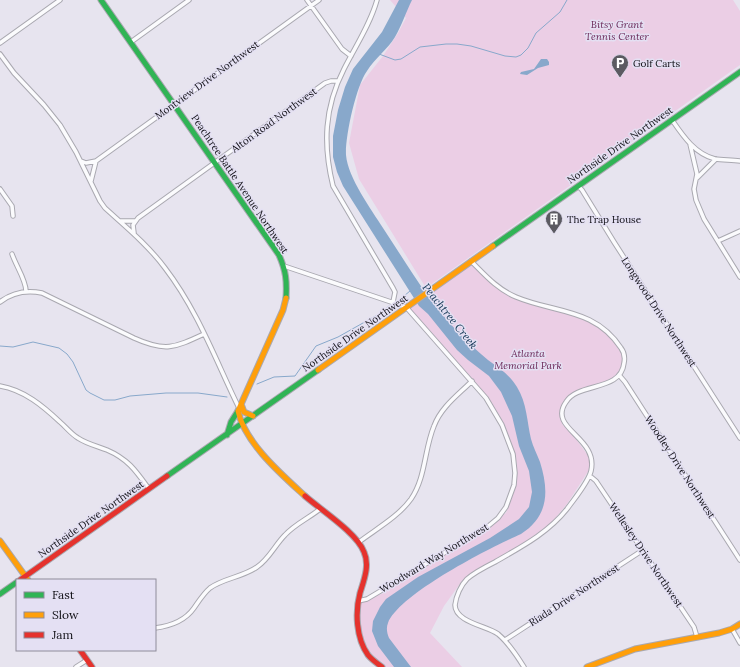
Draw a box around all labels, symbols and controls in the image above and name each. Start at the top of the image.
park label: Bitsy Grant Tennis Center [585,18,649,43]
street label: Montview Drive Northwest [152,38,262,122]
parking icon: Golf Carts [610,53,630,78]
place label: Golf Carts [633,57,681,70]
street label: Alton Road Northwest [228,85,319,156]
street label: Northside Drive Northwest [565,103,675,187]
street label: Peachtree Battle Avenue Northwest [188,112,292,256]
building icon: The Trap House [544,209,564,234]
place label: The Trap House [567,213,642,226]
street label: Longwood Drive Northwest [619,255,700,370]
water label: Peachtree Creek [419,280,481,352]
street label: Northside Drive Northwest [300,291,410,375]
park label: Atlanta Memorial Park [494,347,562,372]
street label: Woodley Drive Northwest [642,413,718,521]
street label: Northside Drive Northwest [36,477,146,561]
street label: Wellesley Drive Northwest [606,500,686,610]
street label: Woodward Way Northwest [377,520,491,596]
street label: Riada Drive Northwest [526,561,622,629]
legend [16,579,156,651]
text: Fast [52,587,75,602]
text: Slow [52,607,79,622]
text: Jam [51,627,73,642]

